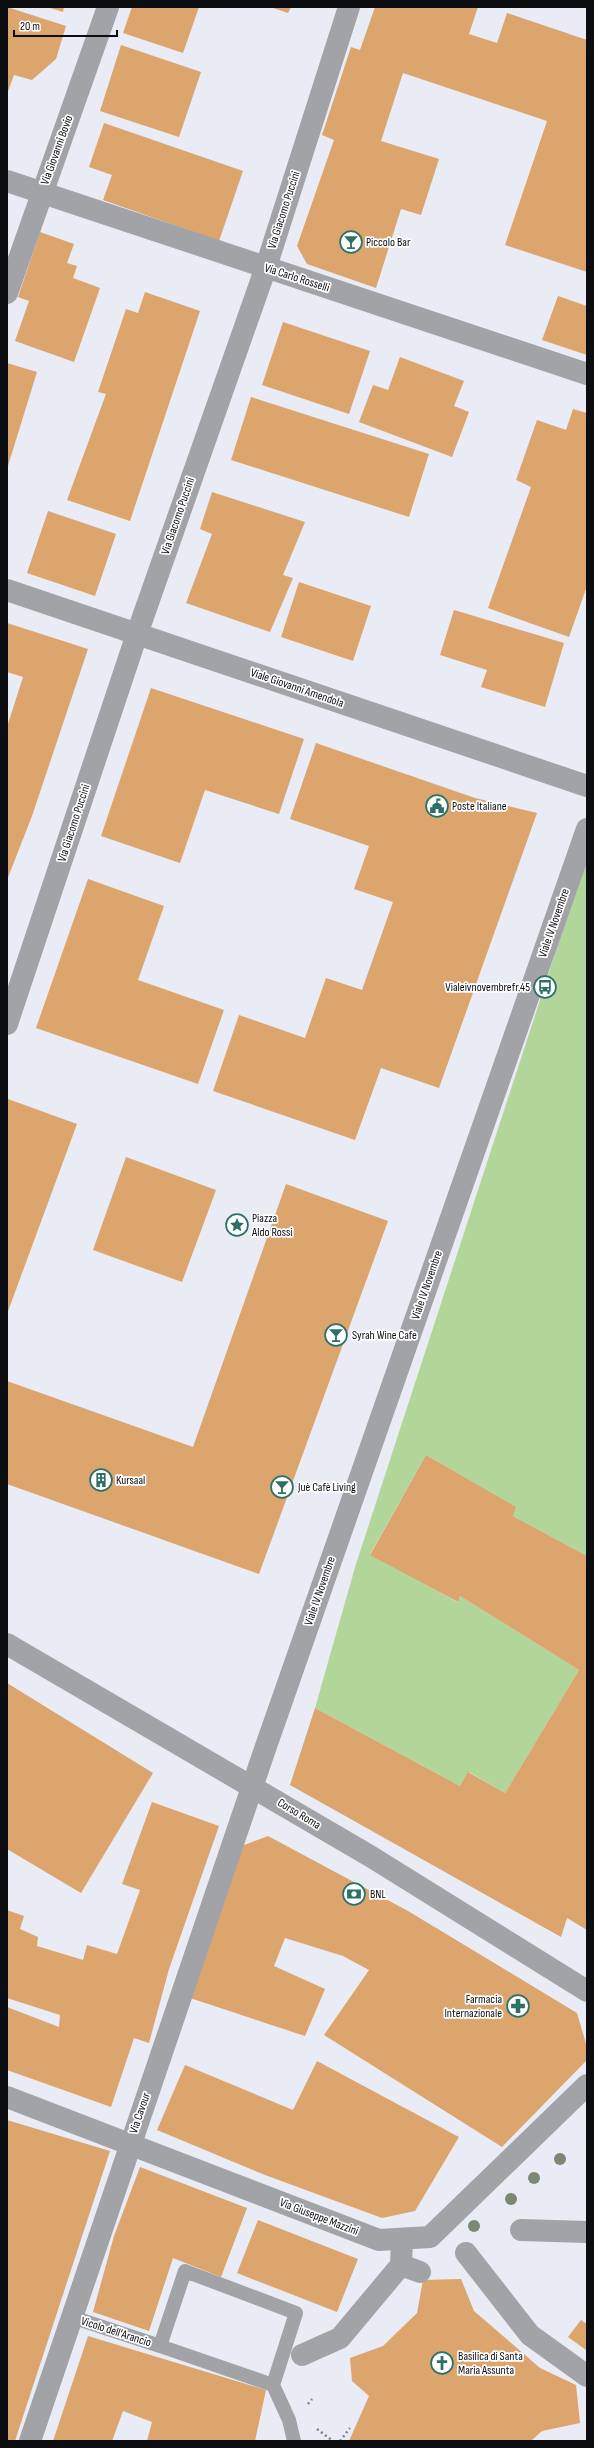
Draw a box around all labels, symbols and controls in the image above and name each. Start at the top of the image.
scale bar [14,12,117,38]
text: 20 m [20,19,40,34]
street label: Via Giovanni Bovio [37,113,77,187]
street label: Via Giacomo Puccini [264,169,304,251]
bar icon: Piccolo Bar [338,229,364,255]
place label: Piccolo Bar [366,235,411,250]
street label: Via Carlo Rosselli [263,260,331,296]
street label: Via Giacomo Puccini [158,475,198,557]
street label: Viale Giovanni Amendola [248,665,346,711]
street label: Via Giacomo Puccini [54,782,94,864]
public building icon: Poste Italiane [424,793,450,819]
place label: Poste Italiane [452,799,507,814]
street label: Viale IV Novembre [535,886,573,960]
bus stop icon: Vialeivnovembrefr.45 [532,974,558,1000]
place label: Vialeivnovembrefr.45 [445,980,530,995]
place label: Piazza Aldo Rossi [251,1211,293,1240]
place icon: Piazza Aldo Rossi [224,1212,250,1238]
street label: Viale IV Novembre [408,1248,446,1322]
bar icon: Syrah Wine Cafe [323,1322,349,1348]
place label: Syrah Wine Cafe [352,1328,417,1343]
building icon: Kursaal [88,1467,114,1493]
place label: Kursaal [116,1473,145,1488]
bar icon: Juè Cafè Living [269,1474,295,1500]
place label: Juè Cafè Living [297,1480,356,1495]
street label: Viale IV Novembre [301,1554,339,1628]
street label: Corso Roma [275,1795,324,1833]
bank icon: BNL [341,1881,367,1907]
place label: BNL [370,1887,386,1902]
place label: Farmacia Internazionale [444,1992,502,2021]
pharmacy icon: Farmacia Internazionale [505,1993,531,2019]
street label: Via Cavour [126,2090,154,2135]
street label: Via Giuseppe Mazzini [277,2195,361,2239]
street label: Vicolo dell'Arancio [79,2314,153,2350]
place label: Basilica di Santa Maria Assunta [458,2349,523,2378]
church icon: Basilica di Santa Maria Assunta [429,2350,455,2376]

